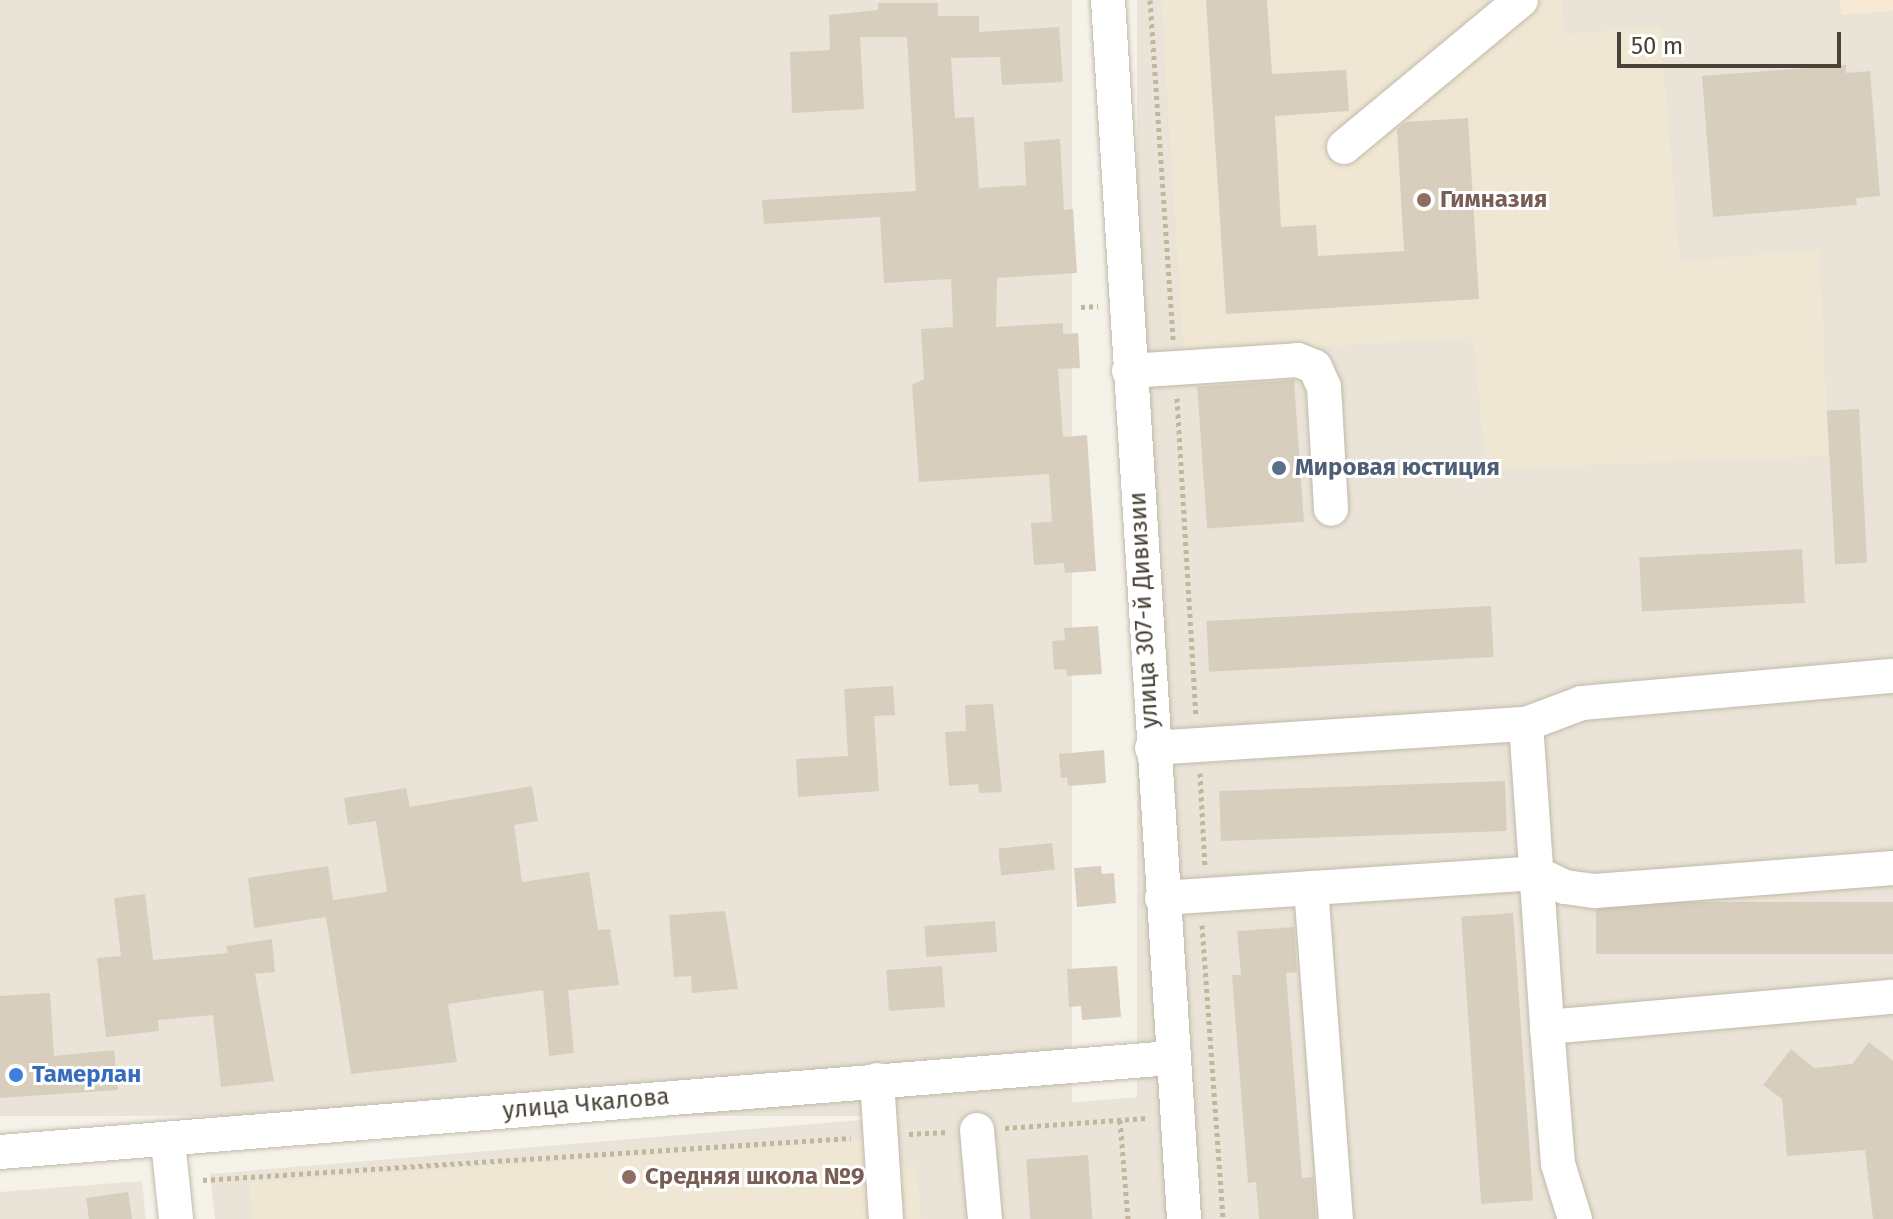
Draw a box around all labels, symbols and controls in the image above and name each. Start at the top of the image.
scale bar [1621,16,1845,66]
text: 50 m [1631,32,1683,60]
place label: Гимназия [1440,186,1547,214]
marker: Гимназия [1415,191,1433,209]
place label: Мировая юстиция [1295,454,1500,482]
marker: Мировая юстиция [1270,459,1288,477]
street label: улица 307-й Дивизии [1123,491,1165,729]
place label: Тамерлан [32,1061,141,1089]
marker: Тамерлан [7,1066,25,1084]
street label: улица Чкалова [501,1082,671,1126]
place label: Средняя школа №9 [645,1163,864,1191]
marker: Средняя школа №9 [620,1168,638,1186]

